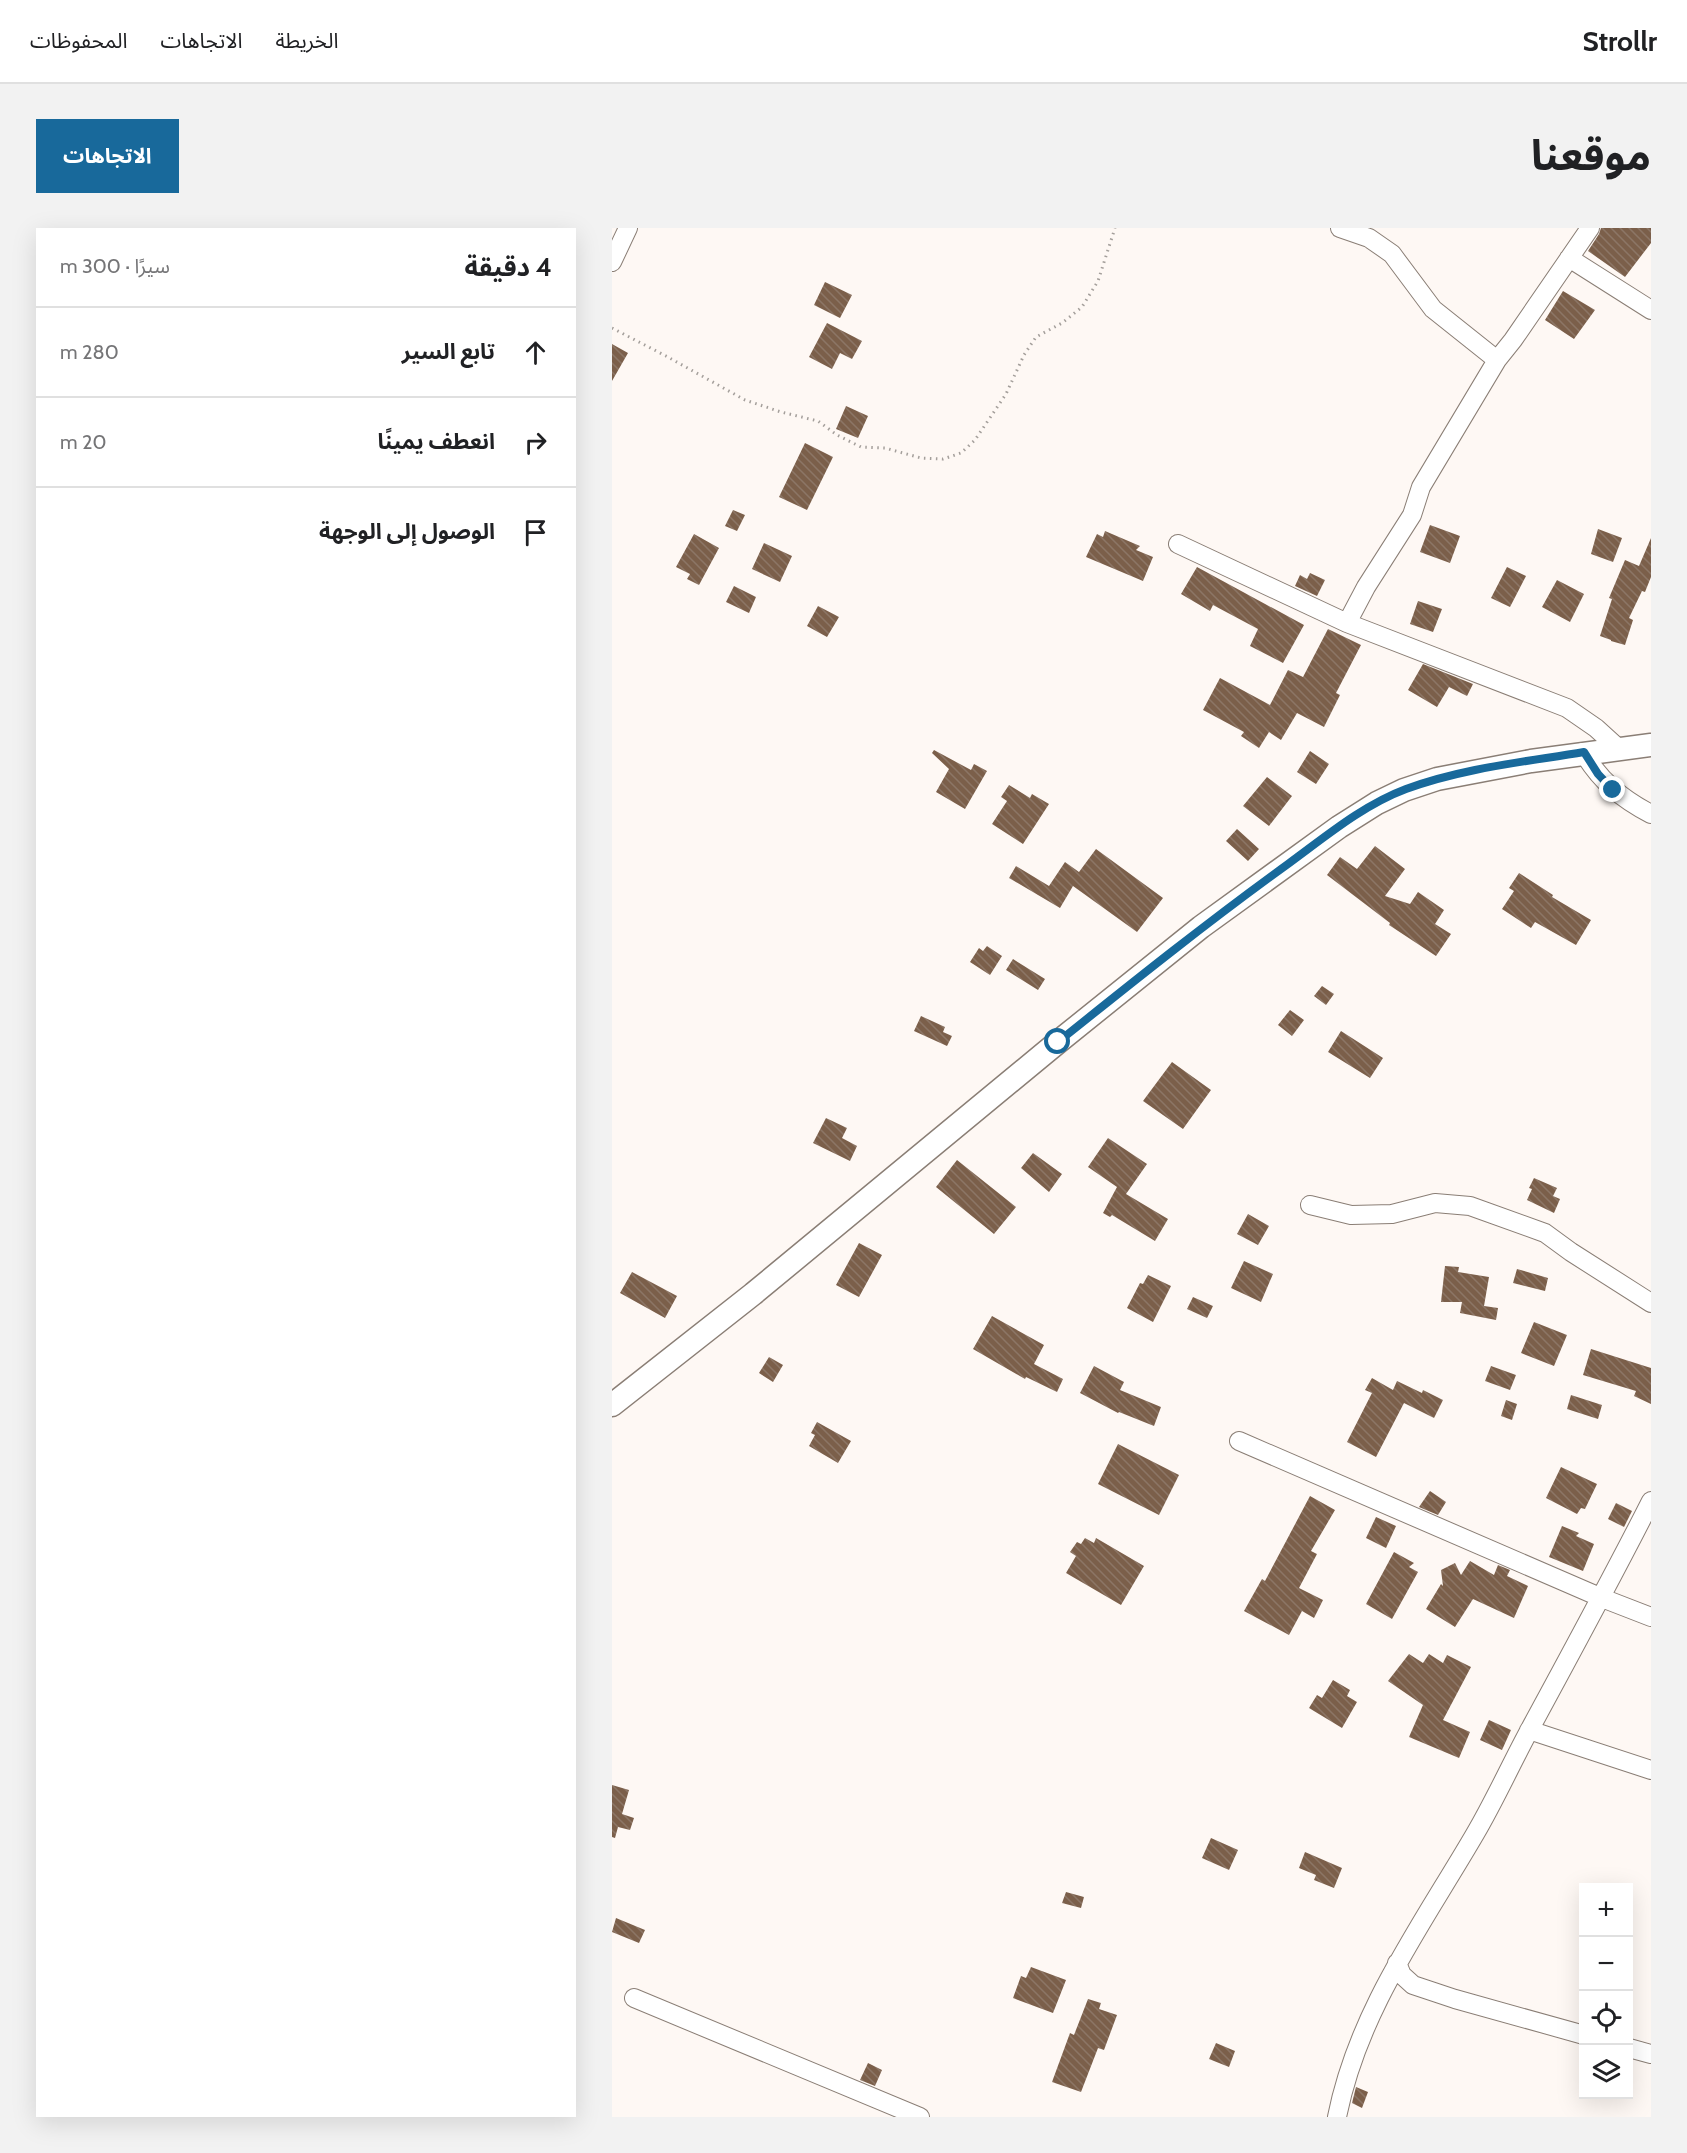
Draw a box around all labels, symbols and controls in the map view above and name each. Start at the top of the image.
text: Strollr [1583,24,1657,58]
text: المحفوظات [30,28,127,53]
text: الاتجاهات [160,28,242,53]
text: الخريطة [275,28,338,53]
button: الاتجاهات [36,119,179,193]
text: موقعنا [1531,129,1651,181]
text: 4 دقيقة [465,251,552,283]
text: سيرًا · 300 m [60,254,170,278]
icon: ahead [519,336,552,369]
text: تابع السير [402,338,495,365]
text: 280 m [60,340,119,364]
icon: right [519,426,552,459]
text: انعطف يمينًا [378,428,495,455]
text: 20 m [60,430,107,454]
icon: arrive [519,516,552,549]
text: الوصول إلى الوجهة [319,518,495,545]
route end [1599,776,1625,802]
route start [1044,1028,1070,1054]
map controls [1579,1883,1633,2099]
button: + [1579,1883,1633,1937]
button: − [1579,1937,1633,1991]
button: locate [1579,1991,1633,2045]
button: layers [1579,2045,1633,2099]

